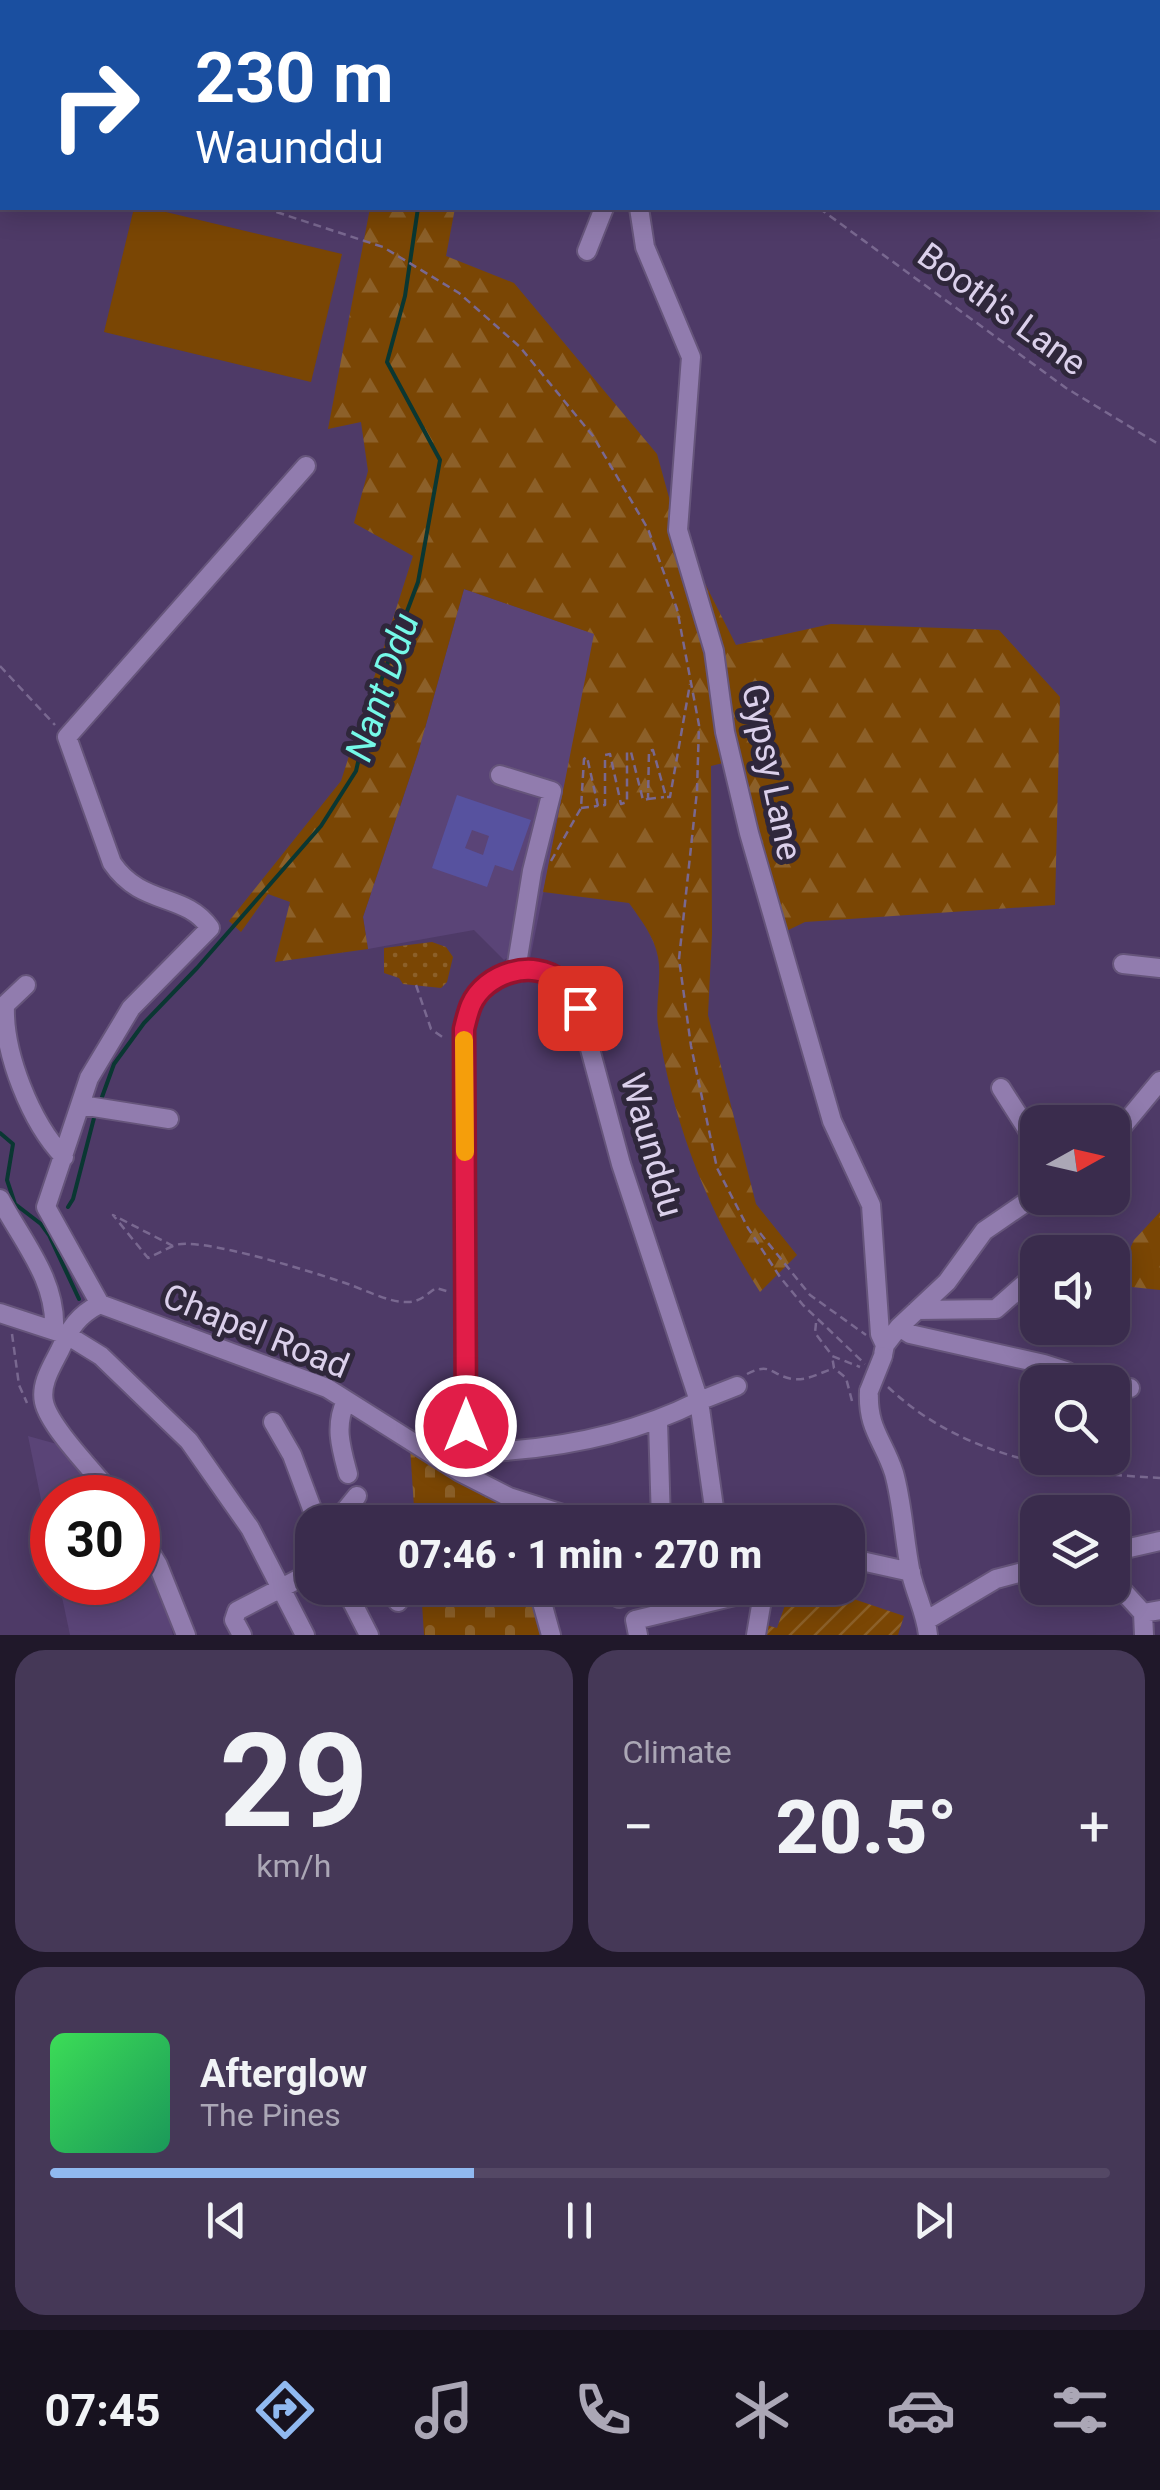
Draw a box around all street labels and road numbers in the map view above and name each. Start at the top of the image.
street label: Booth's Lane [910,235,1094,384]
street label: Gypsy Lane [733,680,810,864]
street label: Waunddu [612,1069,691,1221]
street label: Chapel Road [157,1276,355,1387]

